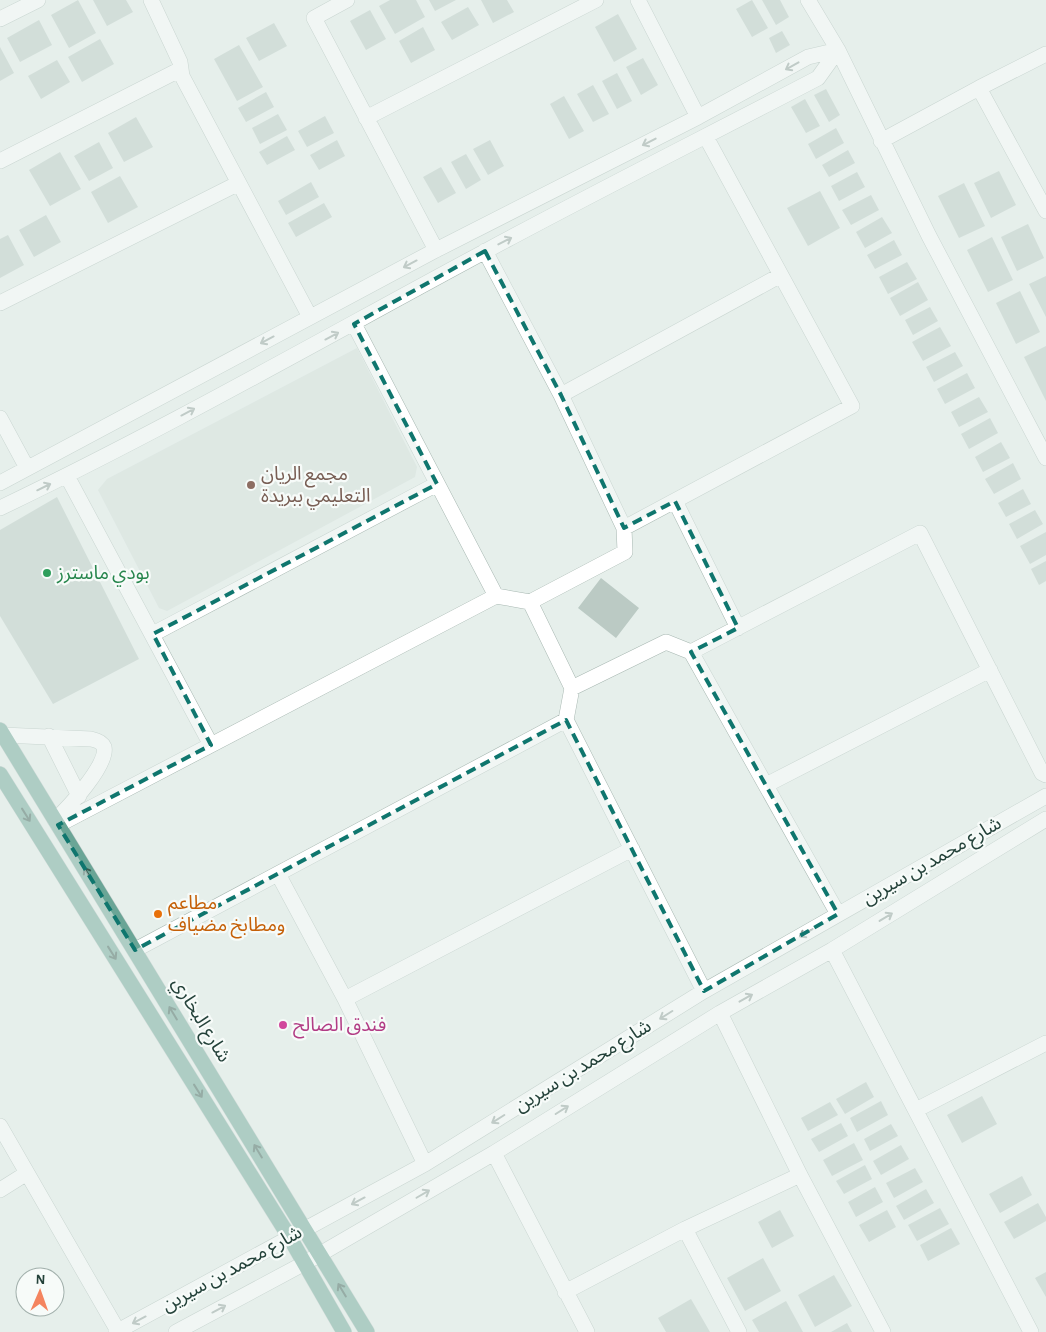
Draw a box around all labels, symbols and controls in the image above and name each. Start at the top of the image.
one-way arrow [785,62,800,71]
one-way arrow [641,137,656,147]
one-way arrow [497,236,512,245]
one-way arrow [403,259,418,269]
one-way arrow [324,331,339,341]
one-way arrow [259,335,274,345]
one-way arrow [180,407,195,416]
place label: مجمع الريان التعليمي ببريدة [261,465,370,510]
marker: مجمع الريان التعليمي ببريدة [245,479,257,491]
one-way arrow [36,482,51,491]
place label: بودي ماسترز [56,564,150,587]
marker: بودي ماسترز [41,567,53,579]
one-way arrow [21,808,31,822]
street label: شارع محمد بن سيرين [859,814,1006,911]
one-way arrow [83,867,93,881]
place label: مطاعم ومطابخ مضياف [168,894,285,939]
marker: مطاعم ومطابخ مضياف [152,908,164,920]
one-way arrow [879,911,893,921]
one-way arrow [800,928,814,938]
one-way arrow [107,946,117,960]
street label: شارع البخاري [165,974,234,1068]
one-way arrow [738,993,753,1003]
one-way arrow [168,1006,178,1020]
one-way arrow [659,1010,673,1020]
place label: فندق الصالح [293,1016,386,1039]
street label: شارع محمد بن سيرين [511,1016,656,1118]
marker: فندق الصالح [277,1019,289,1031]
one-way arrow [193,1084,203,1098]
one-way arrow [555,1105,569,1115]
one-way arrow [492,1114,506,1124]
one-way arrow [252,1145,262,1159]
one-way arrow [415,1188,429,1198]
one-way arrow [351,1197,366,1206]
street label: شارع محمد بن سيرين [159,1223,307,1318]
north arrow [15,1267,65,1317]
text: N [35,1273,46,1287]
one-way arrow [337,1284,347,1298]
one-way arrow [211,1304,226,1313]
one-way arrow [132,1316,147,1325]

